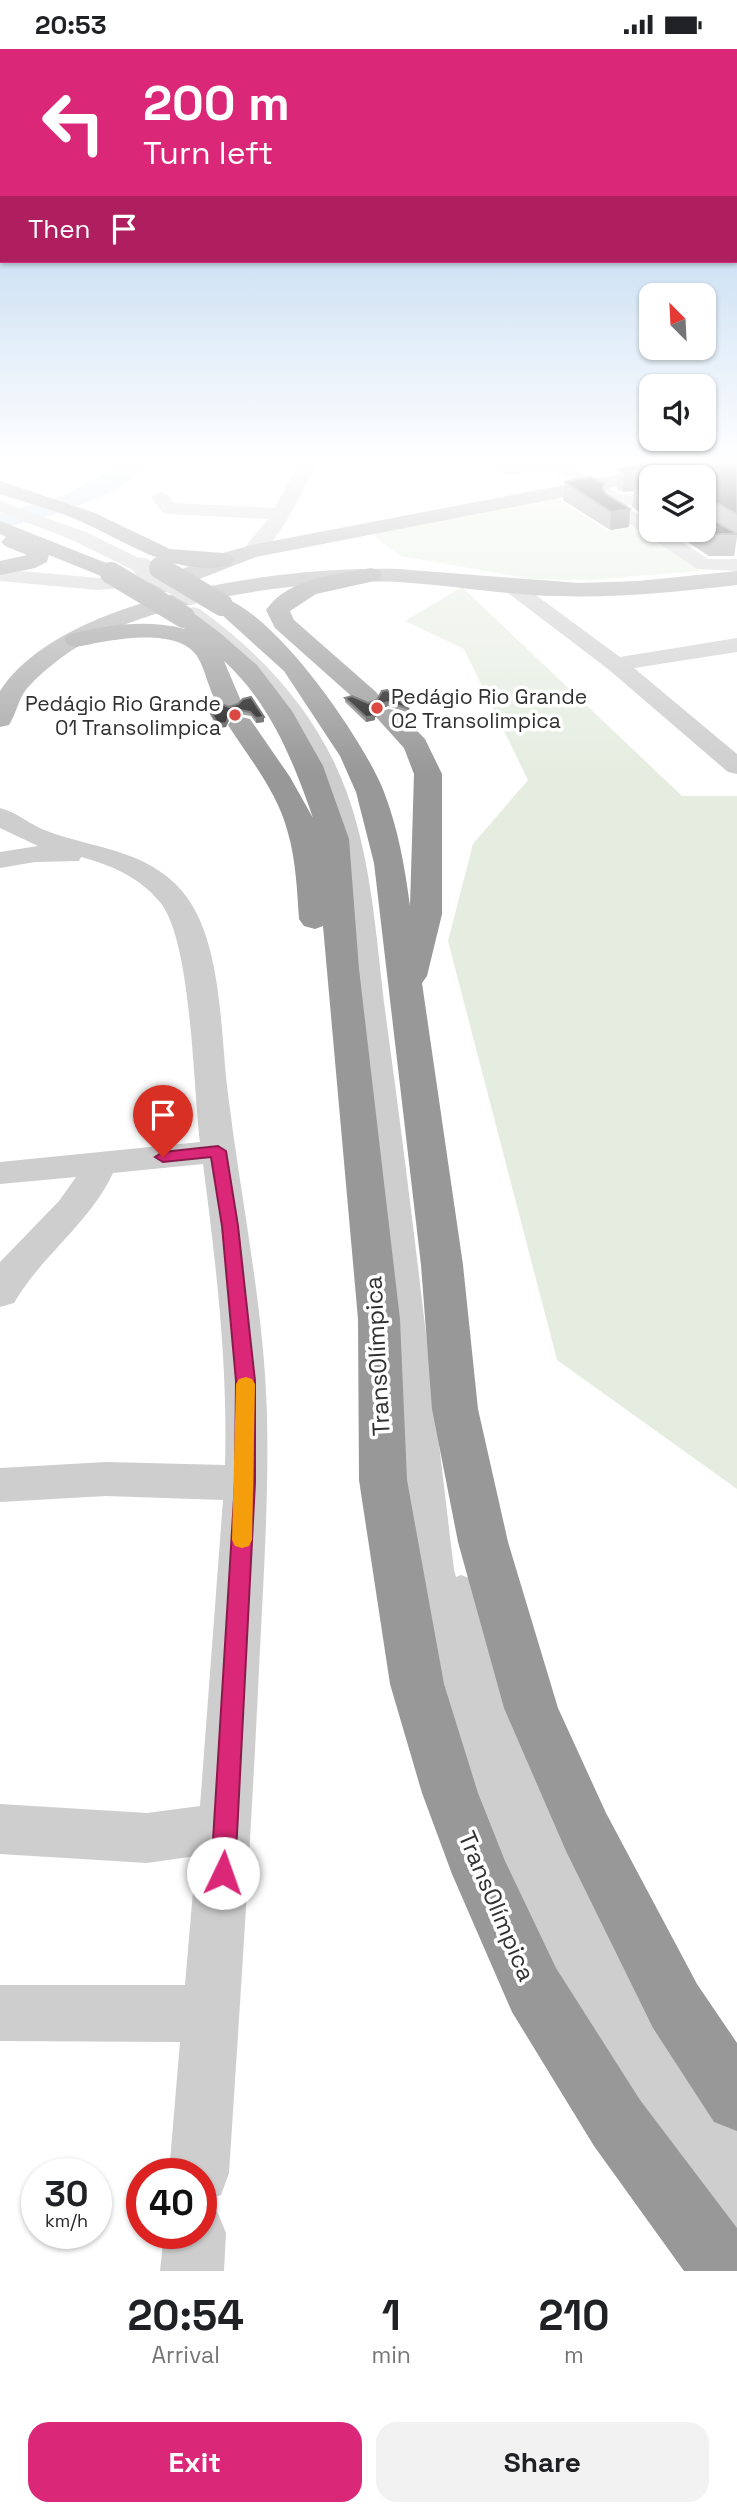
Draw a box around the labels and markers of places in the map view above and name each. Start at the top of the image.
place label: Pedágio Rio Grande 02 Transolimpica [391,683,587,734]
place label: Pedágio Rio Grande 01 Transolimpica [25,690,221,741]
marker: Pedágio Rio Grande 02 Transolimpica [369,700,385,716]
marker: Pedágio Rio Grande 01 Transolimpica [227,707,243,723]
pin [133,1085,193,1157]

